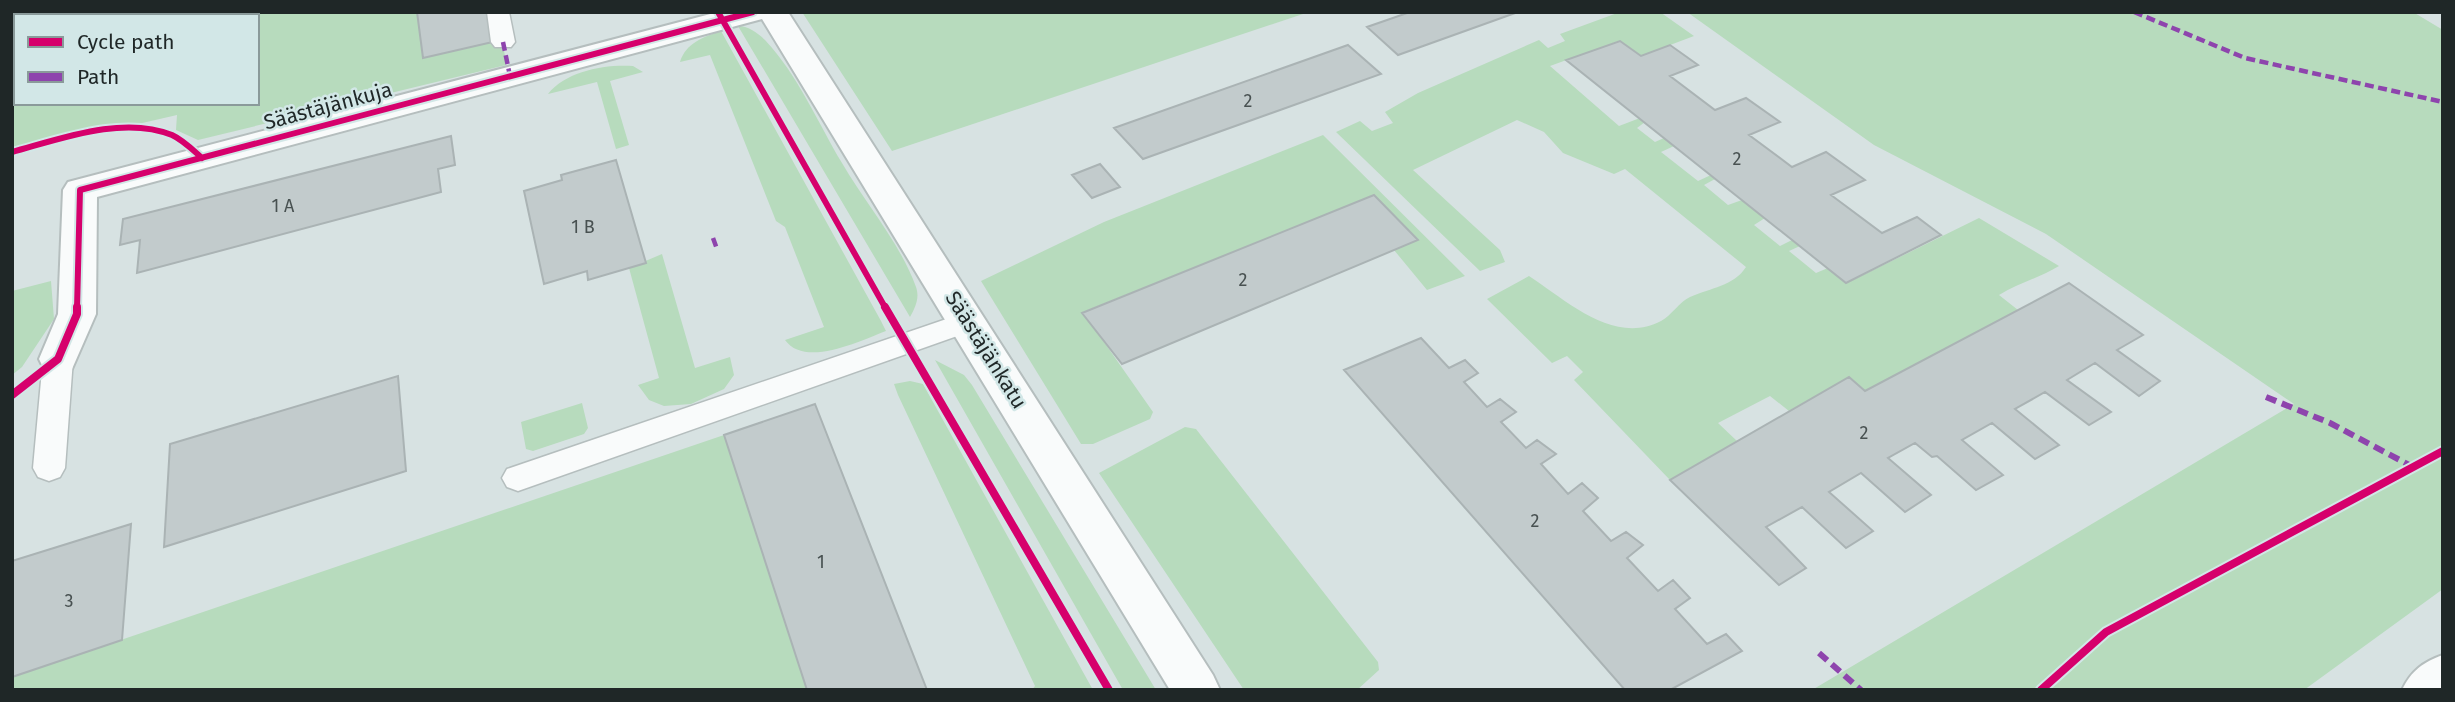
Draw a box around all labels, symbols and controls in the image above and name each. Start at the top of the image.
legend [14,14,259,105]
text: Cycle path [77,29,175,55]
text: Path [77,64,119,90]
street label: Säästäjänkuja [261,76,395,136]
house number: 2 [1244,90,1253,112]
house number: 2 [1733,148,1742,170]
house number: 1 A [272,195,295,217]
house number: 1 B [571,216,595,238]
house number: 2 [1239,269,1248,291]
street label: Säästäjänkatu [940,286,1032,414]
house number: 2 [1860,422,1869,444]
house number: 2 [1531,510,1540,532]
house number: 1 [817,551,825,573]
house number: 3 [65,590,73,612]

